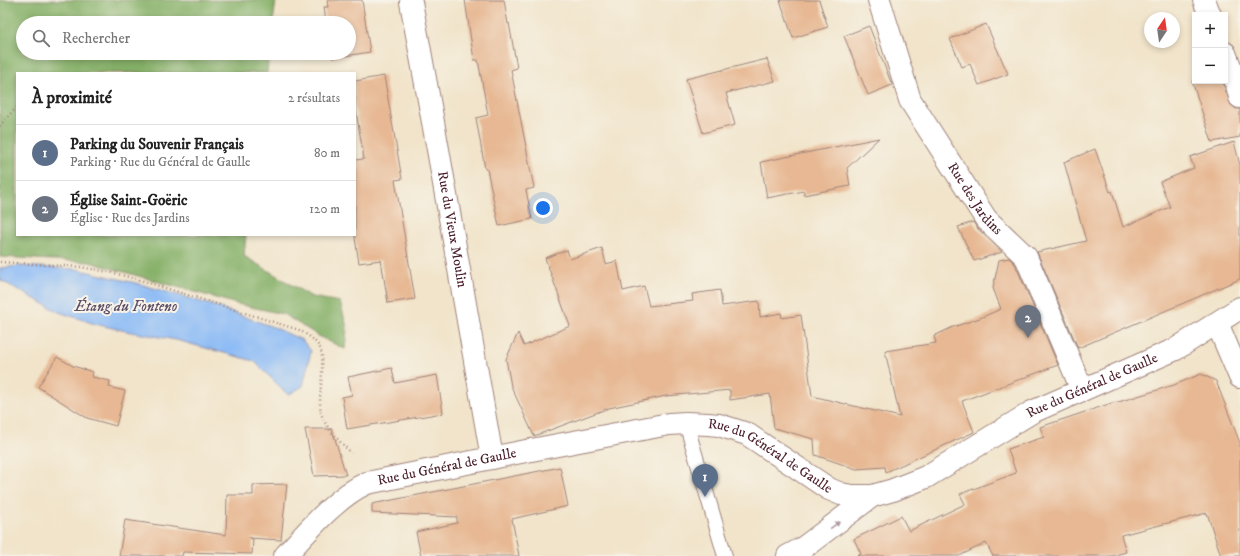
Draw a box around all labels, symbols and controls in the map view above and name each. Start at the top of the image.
north arrow [1144,12,1180,48]
map controls [1192,12,1228,84]
button: + [1192,12,1228,48]
search box [16,16,356,60]
icon: search [30,27,52,49]
text: Rechercher [62,29,130,48]
button: − [1192,48,1228,84]
text: À proximité [32,87,112,109]
text: 2 résultats [288,90,340,106]
text: Parking du Souvenir Français [70,135,244,154]
text: 1 [43,145,47,161]
text: 80 m [314,145,340,161]
text: Parking · Rue du Général de Gaulle [70,154,250,170]
street label: Rue des Jardins [943,159,1006,239]
street label: Rue du Vieux Moulin [433,170,471,290]
text: Église Saint-Goëric [70,191,187,210]
your location [533,198,553,218]
text: 2 [42,201,48,217]
text: 120 m [309,201,340,217]
text: Église · Rue des Jardins [70,210,190,226]
water label: Étang du Fonteno [74,297,178,316]
pin: 2 [1015,305,1041,338]
street label: Rue du Général de Gaulle [1023,349,1161,422]
street label: Rue du Général de Gaulle [707,415,836,498]
street label: Rue du Général de Gaulle [376,444,518,490]
pin: 1 [692,464,718,497]
one-way arrow [829,521,840,529]

